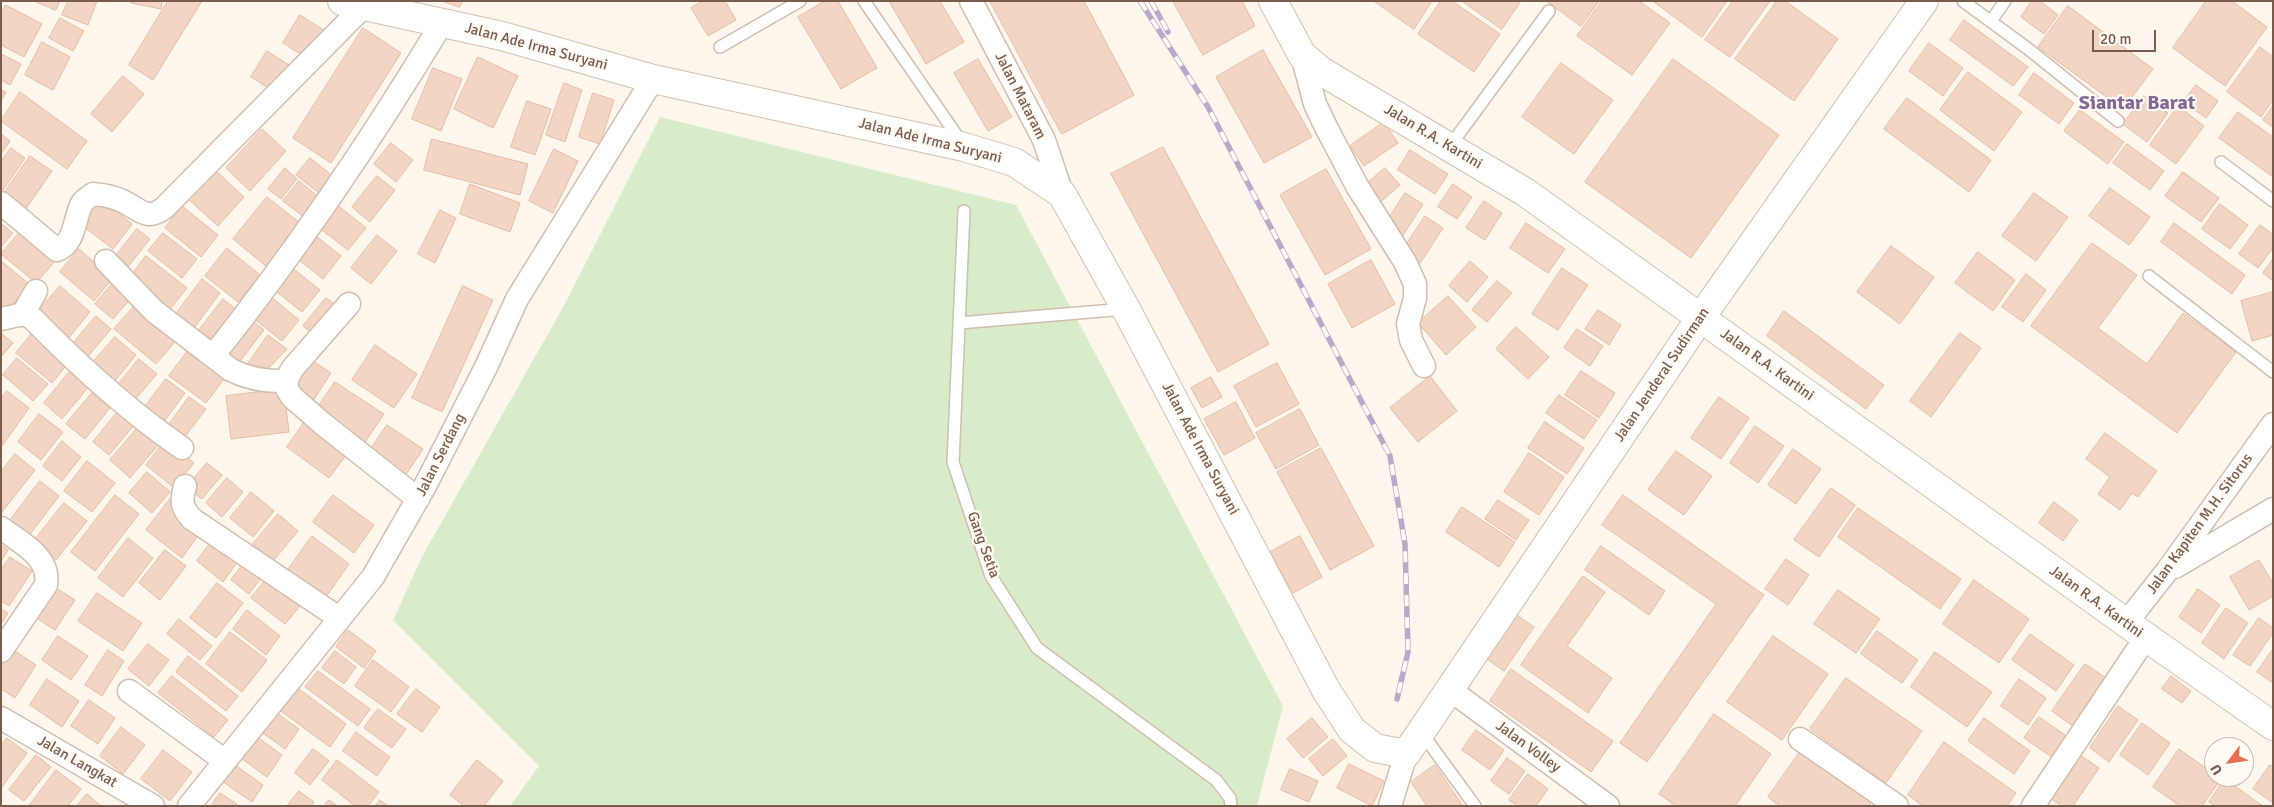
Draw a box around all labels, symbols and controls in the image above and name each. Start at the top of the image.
street label: Jalan Ade Irma Suryani [463,19,609,75]
scale bar [2094,20,2158,52]
text: 20 m [2100,30,2131,48]
street label: Jalan Mataram [990,50,1050,142]
district label: Siantar Barat [2079,92,2195,116]
street label: Jalan R.A. Kartini [1381,101,1485,173]
street label: Jalan Ade Irma Suryani [856,114,1004,168]
street label: Jalan Jenderal Sudirman [1610,305,1714,445]
street label: Jalan R.A. Kartini [1717,325,1817,405]
street label: Jalan Ade Irma Suryani [1158,380,1242,518]
street label: Jalan Serdang [412,411,470,499]
street label: Jalan Kapiten M.H. Sitorus [2143,450,2257,598]
street label: Gang Setia [963,509,1003,581]
street label: Jalan R.A. Kartini [2046,562,2146,642]
street label: Jalan Volley [1492,717,1564,777]
street label: Jalan Langkat [34,732,120,792]
north arrow [2204,737,2254,787]
text: U [2207,761,2226,778]

